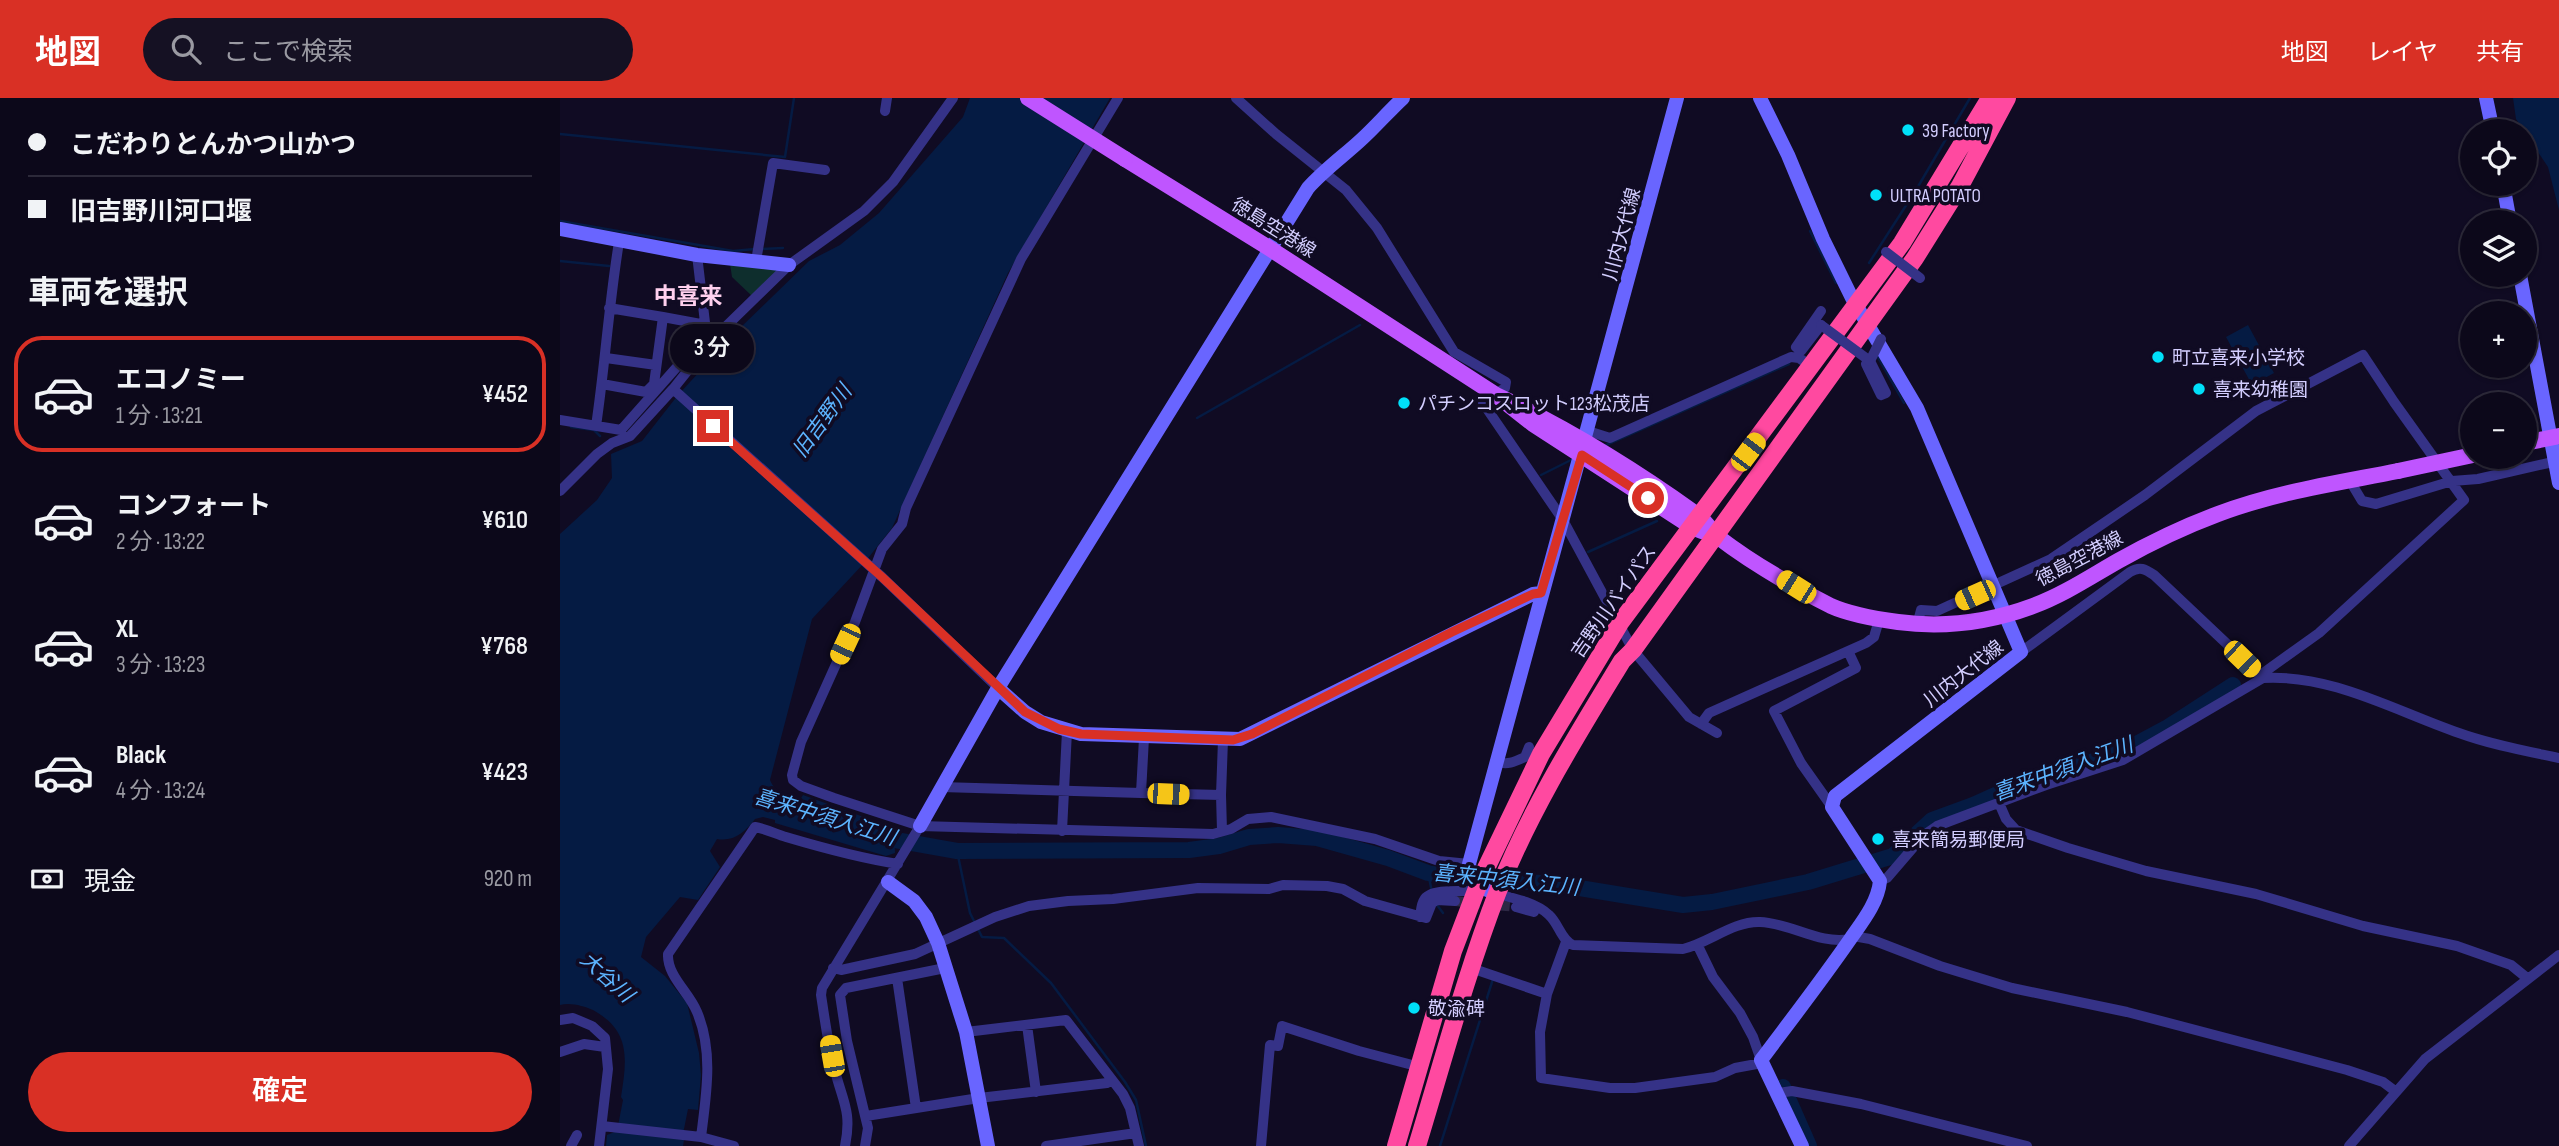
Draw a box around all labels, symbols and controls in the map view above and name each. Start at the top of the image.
search box [143,18,633,81]
icon: search [167,30,205,68]
text: 地図 [35,33,101,73]
text: ここで検索 [223,37,353,68]
text: 地図 [2281,38,2329,67]
text: レイヤ [2367,38,2438,67]
text: 共有 [2476,38,2524,67]
map controls [2460,119,2537,469]
button: locate [2460,119,2537,196]
place label: 39 Factory [1922,120,1990,143]
marker: 39 Factory [1900,122,1916,138]
text: こだわりとんかつ山かつ [70,130,356,161]
place label: ULTRA POTATO [1890,185,1981,208]
street label: 川内大代線 [1599,186,1646,283]
marker: ULTRA POTATO [1868,187,1884,203]
street label: 徳島空港線 [1227,193,1320,263]
text: 旧吉野川河口堰 [70,197,252,228]
button: layers [2460,210,2537,287]
text: 車両を選択 [28,274,188,313]
district label: 中喜来 [654,283,723,311]
button: + [2460,301,2537,378]
callout: 3 分 [671,324,755,374]
text: 3 分 [694,334,730,362]
place label: 町立喜来小学校 [2172,347,2305,370]
marker: 町立喜来小学校 [2150,349,2166,365]
icon: car [32,363,95,426]
text: エコノミー [116,365,246,396]
water label: 旧吉野川 [788,378,858,463]
text: ¥452 [481,379,528,410]
place label: 喜来幼稚園 [2213,379,2308,402]
marker: 喜来幼稚園 [2191,381,2207,397]
button: − [2460,392,2537,469]
place label: パチンコスロット123松茂店 [1418,393,1650,416]
marker: パチンコスロット123松茂店 [1396,395,1412,411]
text: 1 分 · 13:21 [116,402,202,430]
route end [697,410,729,442]
car [1727,429,1770,475]
route start [1632,482,1664,514]
icon: car [32,489,95,552]
text: コンフォート [116,491,271,522]
text: ¥610 [481,505,528,536]
street label: 徳島空港線 [2032,527,2127,592]
text: 2 分 · 13:22 [116,528,205,556]
street label: 吉野川バイパス [1567,541,1662,663]
car [1773,567,1820,607]
car [1952,577,1999,613]
text: XL [116,614,138,645]
icon: car [32,615,95,678]
car [827,621,864,667]
text: ¥768 [480,631,528,662]
street label: 川内大代線 [1919,636,2008,712]
car [2220,637,2265,681]
text: 3 分 · 13:23 [116,651,205,679]
water label: 喜来中須入江川 [1990,732,2138,806]
text: Black [116,740,166,771]
icon: car [32,741,95,804]
text: ¥423 [481,757,528,788]
text: 4 分 · 13:24 [116,777,205,805]
car [1147,783,1190,805]
water label: 喜来中須入江川 [751,784,901,852]
place label: 喜来簡易郵便局 [1892,829,2025,852]
marker: 喜来簡易郵便局 [1870,831,1886,847]
icon: cash [28,860,66,898]
water label: 喜来中須入江川 [1432,860,1582,901]
text: 920 m [484,865,532,893]
text: 現金 [84,867,136,898]
water label: 大谷川 [575,947,640,1009]
place label: 敬渝碑 [1428,998,1485,1021]
marker: 敬渝碑 [1406,1000,1422,1016]
car [819,1033,846,1079]
button: 確定 [28,1052,532,1132]

